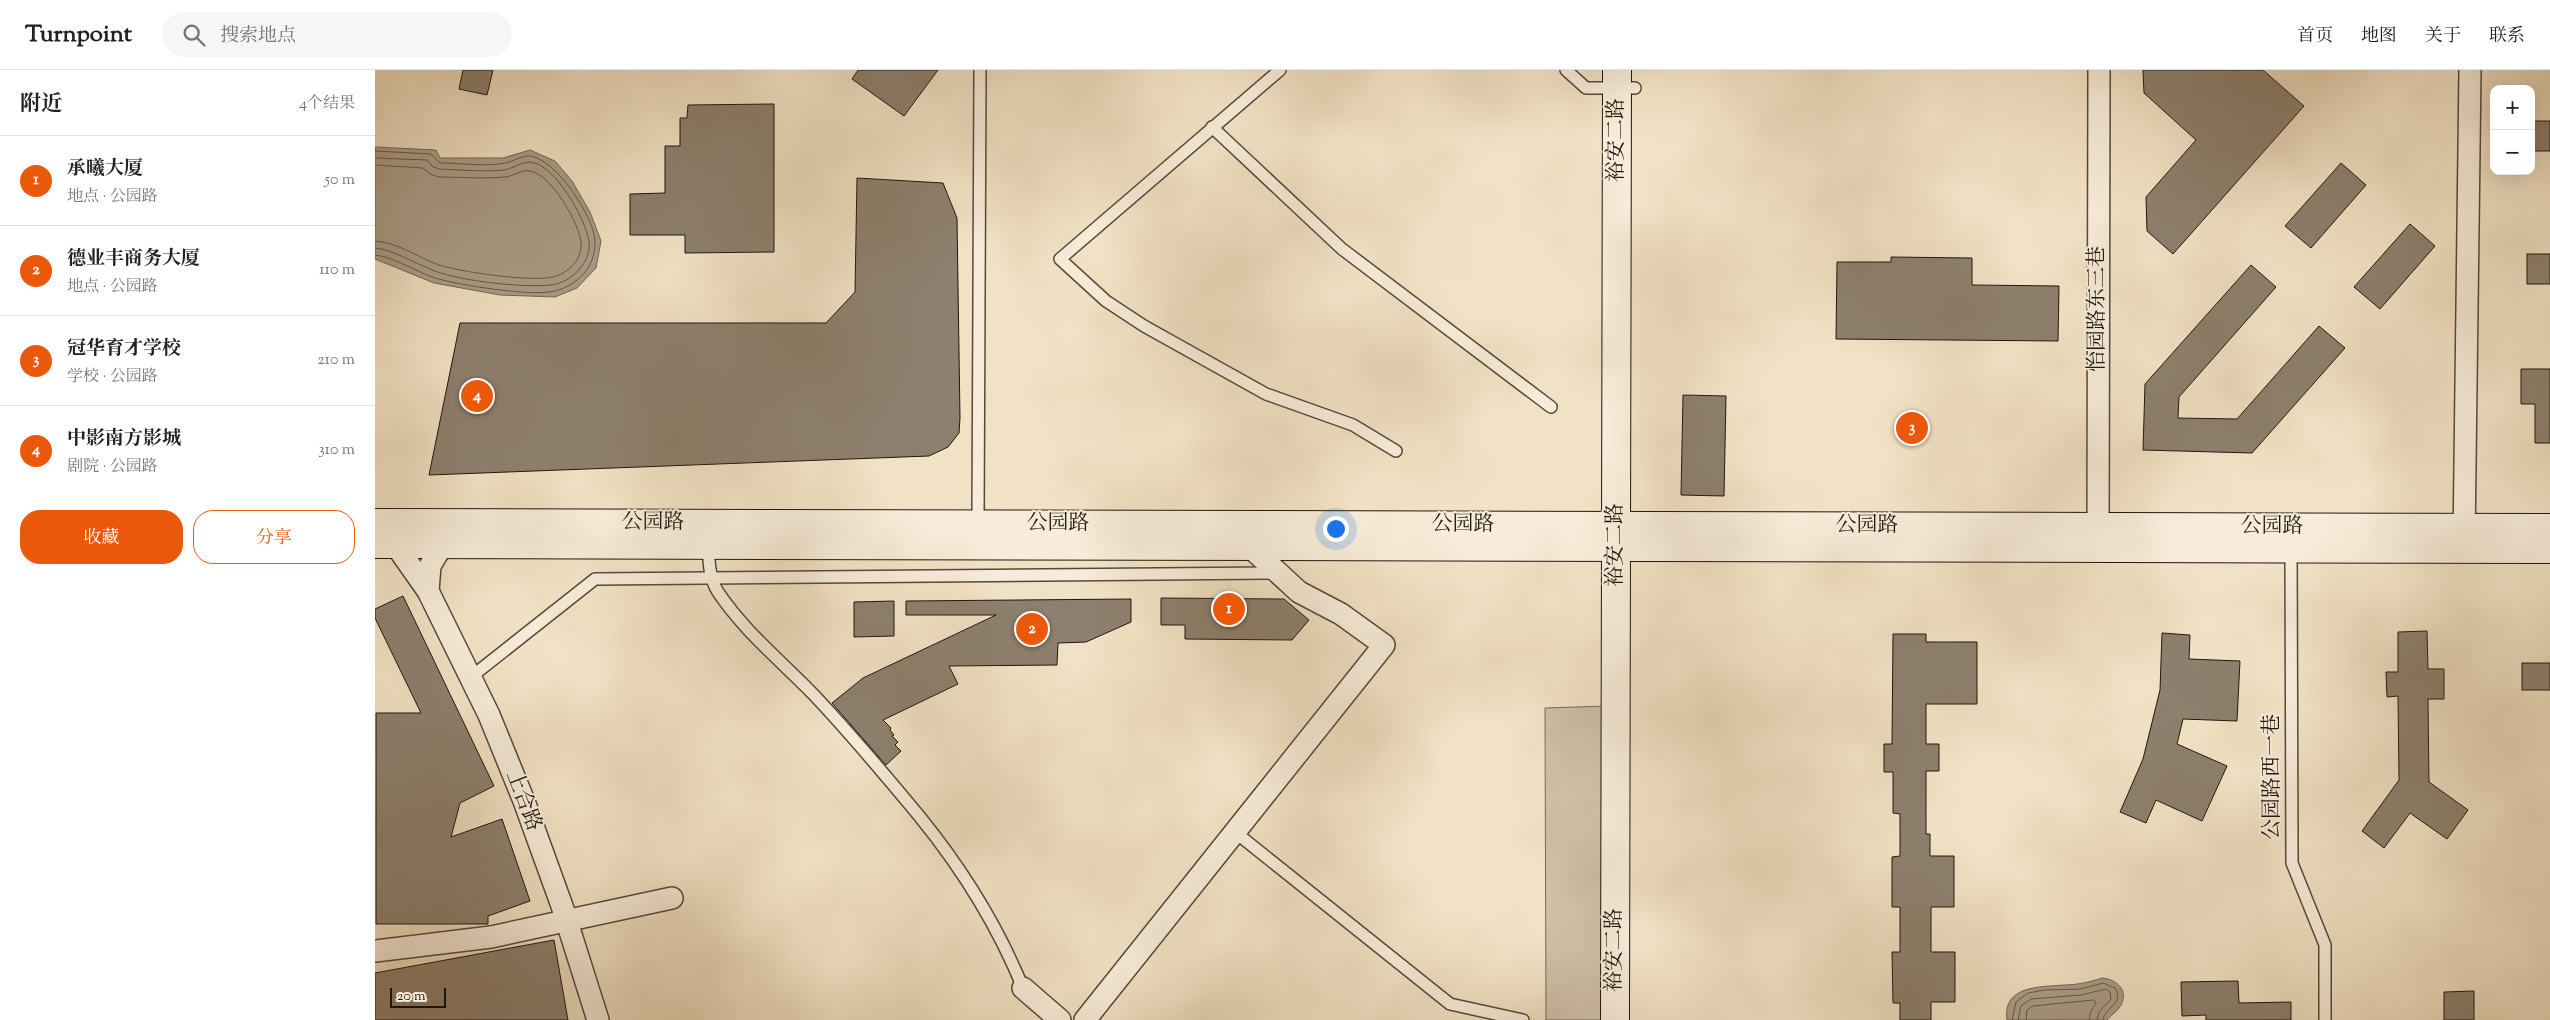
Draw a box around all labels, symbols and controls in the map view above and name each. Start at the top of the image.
search box [162,12,512,57]
text: Turnpoint [25,18,132,52]
icon: search [180,21,208,49]
text: 搜索地点 [220,23,296,50]
text: 首页 [2297,24,2333,50]
text: 地图 [2361,24,2397,50]
text: 关于 [2425,24,2461,50]
text: 联系 [2489,24,2525,50]
map controls [2490,85,2535,175]
button: + [2490,85,2535,130]
text: 附近 [20,90,62,120]
text: 4个结果 [299,93,355,116]
street label: 裕安二路 [1602,98,1632,182]
button: − [2490,130,2535,175]
text: 承曦大厦 [67,156,143,183]
text: 1 [33,169,39,192]
text: 50 m [324,169,355,192]
text: 地点 · 公园路 [67,186,158,209]
text: 德业丰商务大厦 [67,246,200,273]
street label: 怡园路东三巷 [2083,246,2113,372]
text: 2 [32,259,40,282]
text: 110 m [319,259,355,282]
text: 地点 · 公园路 [67,276,158,299]
text: 冠华育才学校 [67,336,181,363]
text: 3 [33,349,39,372]
text: 210 m [317,349,355,372]
text: 学校 · 公园路 [67,366,158,389]
pin: 4 [461,377,493,415]
pin: 3 [1896,409,1928,447]
text: 中影南方影城 [67,426,181,453]
text: 4 [32,439,40,462]
text: 310 m [318,439,355,462]
text: 剧院 · 公园路 [67,456,158,479]
street label: 裕安二路 [1601,503,1631,587]
street label: 公园路 [622,508,685,538]
street label: 公园路 [1027,509,1090,539]
button: 收藏 [20,510,183,564]
button: 分享 [193,510,355,564]
street label: 公园路 [1432,510,1495,540]
street label: 公园路 [1836,511,1899,541]
street label: 公园路 [2241,512,2304,542]
your location [1323,516,1349,542]
pin: 1 [1213,590,1245,628]
pin: 2 [1016,610,1048,648]
street label: 公园路西一巷 [2258,714,2288,840]
street label: 上合路 [498,766,548,836]
street label: 裕安二路 [1600,908,1630,992]
scale bar [390,985,446,1008]
text: 20 m [397,987,426,1007]

